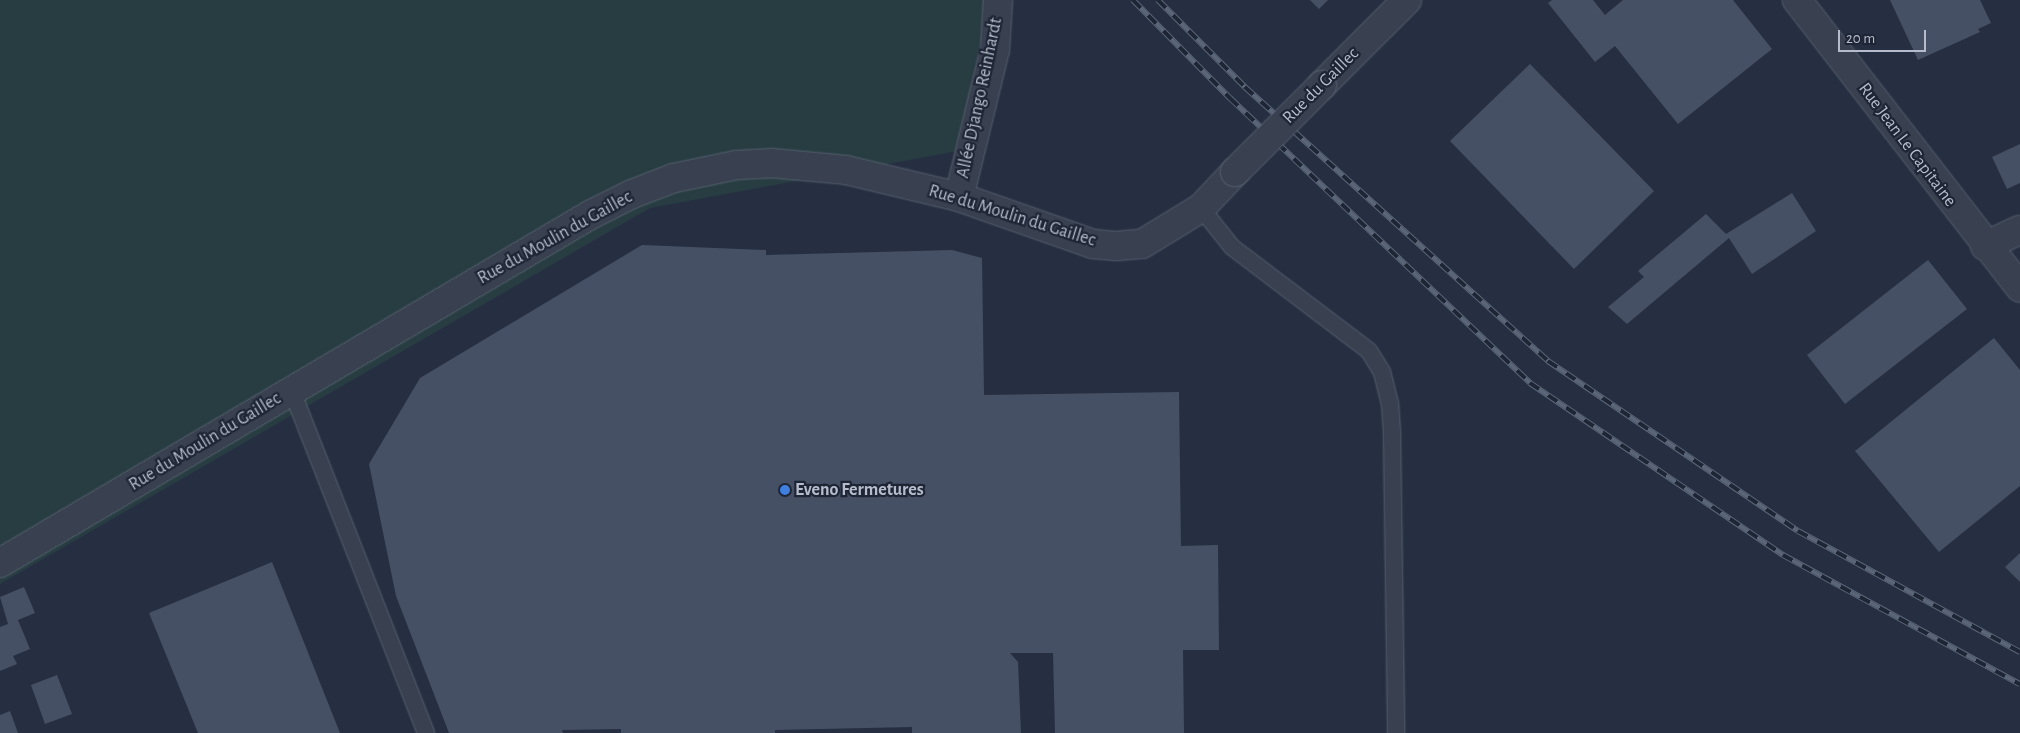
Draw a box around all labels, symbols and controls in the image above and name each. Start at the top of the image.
street label: Allée Django Reinhardt [952,16,1008,180]
scale bar [1840,20,1928,52]
text: 20 m [1846,31,1875,46]
street label: Rue du Gaillec [1278,43,1364,129]
street label: Rue Jean Le Capitaine [1853,79,1961,211]
street label: Rue du Moulin du Gaillec [926,180,1098,252]
street label: Rue du Moulin du Gaillec [474,187,636,289]
street label: Rue du Moulin du Gaillec [125,388,285,496]
place label: Eveno Fermetures [795,479,924,501]
marker: Eveno Fermetures [779,484,791,496]

